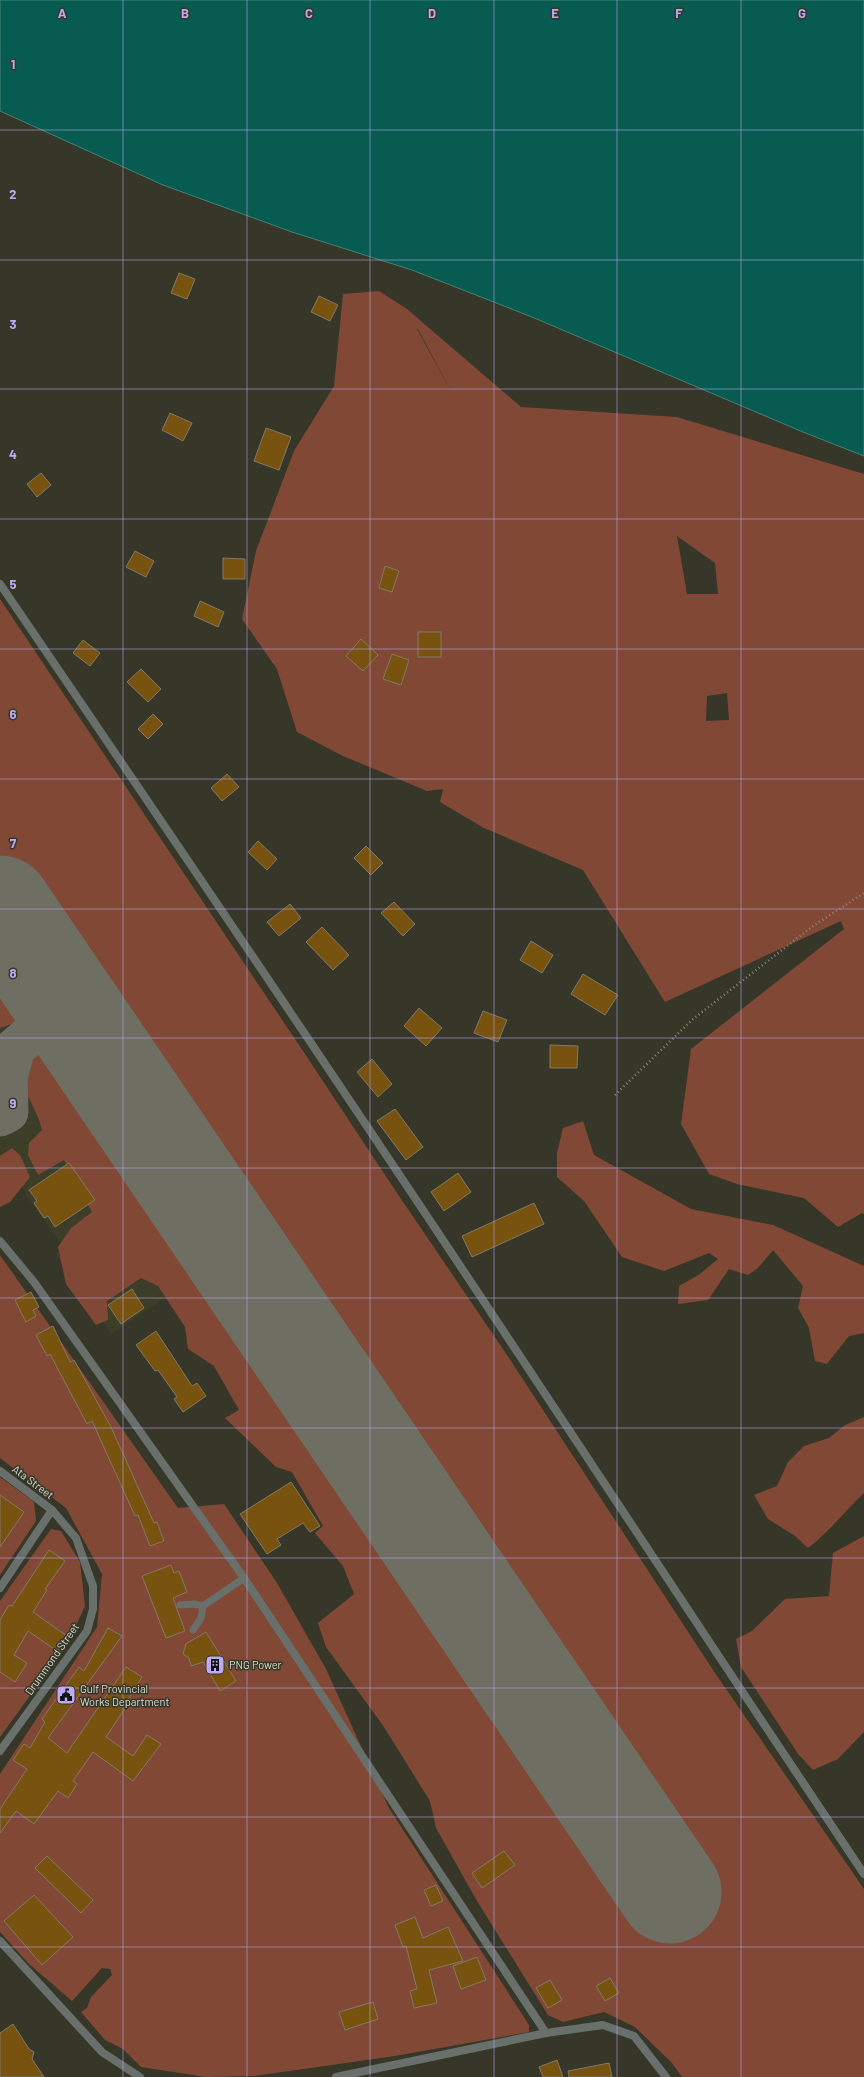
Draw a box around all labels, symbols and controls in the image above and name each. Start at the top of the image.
text: A [58,5,67,21]
text: B [181,5,189,21]
text: C [305,5,313,21]
text: D [428,5,436,21]
text: E [551,5,559,21]
text: F [675,5,683,21]
text: G [798,5,806,21]
text: 1 [11,56,15,72]
text: 2 [9,186,17,202]
text: 3 [9,316,17,332]
text: 4 [9,446,17,462]
text: 5 [9,576,17,592]
text: 6 [10,706,17,722]
text: 7 [10,835,17,851]
text: 8 [9,965,17,981]
text: 9 [10,1095,17,1111]
street label: Ata Street [10,1462,57,1501]
street label: Drummond Street [22,1620,81,1697]
building icon: PNG Power [204,1654,226,1676]
place label: PNG Power [229,1658,282,1671]
place label: Gulf Provincial Works Department [80,1682,169,1708]
public building icon: Gulf Provincial Works Department [55,1684,77,1706]

